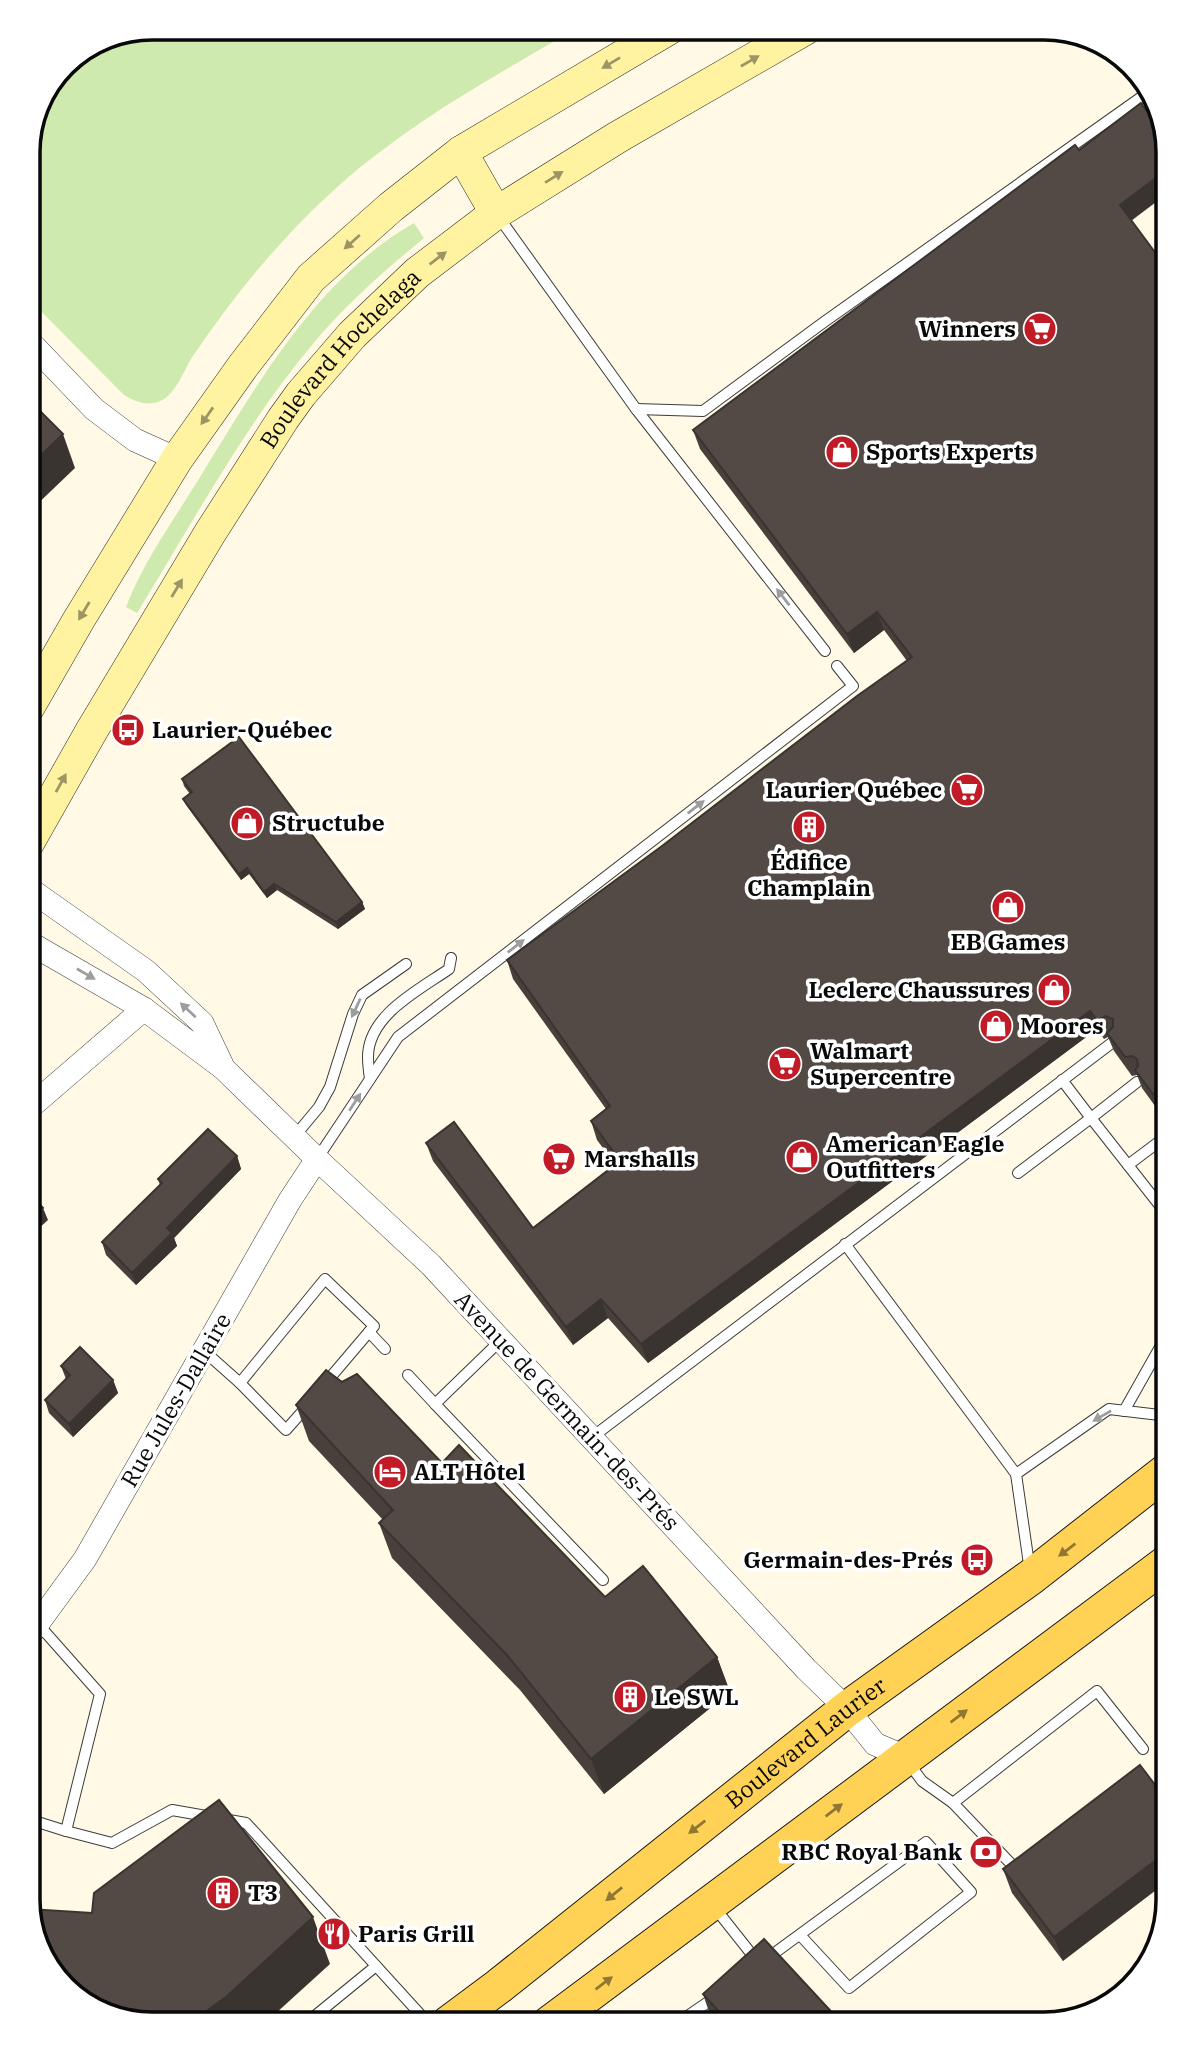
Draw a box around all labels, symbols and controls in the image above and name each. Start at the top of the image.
one-way arrow [740,55,759,68]
one-way arrow [602,57,621,69]
one-way arrow [544,171,564,184]
one-way arrow [343,234,361,250]
one-way arrow [428,250,446,265]
street label: Boulevard Hochelaga [252,262,426,453]
supermarket icon: Winners [1021,310,1059,348]
place label: Winners [919,313,1016,343]
one-way arrow [200,407,214,425]
shop icon: Sports Experts [823,433,861,471]
place label: Sports Experts [866,436,1034,466]
one-way arrow [171,578,184,597]
one-way arrow [775,589,790,607]
one-way arrow [78,601,91,620]
bus stop icon: Laurier-Québec [109,711,147,749]
place label: Laurier-Québec [152,714,332,744]
supermarket icon: Laurier Québec [948,771,986,809]
one-way arrow [55,774,67,793]
place label: Laurier Québec [766,774,942,804]
one-way arrow [687,799,705,814]
shop icon: Structube [228,804,266,842]
place label: Structube [272,807,385,837]
building icon: Édifice Champlain [790,808,828,846]
place label: Édifice Champlain [747,846,871,902]
shop icon: EB Games [989,888,1027,926]
place label: EB Games [951,926,1065,956]
one-way arrow [507,939,525,953]
one-way arrow [77,968,96,981]
shop icon: Leclerc Chaussures [1035,971,1073,1009]
place label: Leclerc Chaussures [808,974,1030,1004]
one-way arrow [350,998,362,1018]
one-way arrow [180,1003,197,1019]
shop icon: Moores [977,1007,1015,1045]
place label: Moores [1020,1010,1104,1040]
place label: Walmart Supercentre [810,1035,952,1091]
supermarket icon: Walmart Supercentre [766,1045,804,1083]
one-way arrow [348,1092,361,1112]
place label: American Eagle Outfitters [826,1128,1004,1184]
shop icon: American Eagle Outfitters [783,1138,821,1176]
supermarket icon: Marshalls [540,1140,578,1178]
place label: Marshalls [584,1143,696,1173]
street label: Avenue de Germain-des-Prés [449,1284,687,1536]
street label: Rue Jules-Dallaire [113,1307,237,1492]
one-way arrow [1092,1409,1112,1421]
hotel icon: ALT Hôtel [371,1453,409,1491]
place label: ALT Hôtel [414,1456,526,1486]
bus stop icon: Germain-des-Prés [958,1541,996,1579]
one-way arrow [1058,1542,1076,1556]
place label: Germain-des-Prés [743,1544,953,1574]
street label: Boulevard Laurier [718,1670,892,1814]
building icon: Le SWL [611,1678,649,1716]
place label: Le SWL [654,1681,739,1711]
one-way arrow [950,1709,969,1723]
one-way arrow [825,1803,843,1817]
one-way arrow [689,1820,707,1835]
bank icon: RBC Royal Bank [967,1833,1005,1871]
place label: RBC Royal Bank [781,1836,963,1866]
building icon: T3 [204,1874,242,1912]
place label: T3 [248,1877,278,1907]
one-way arrow [606,1886,624,1901]
restaurant icon: Paris Grill [315,1915,353,1953]
place label: Paris Grill [358,1918,474,1948]
one-way arrow [594,1976,613,1990]

